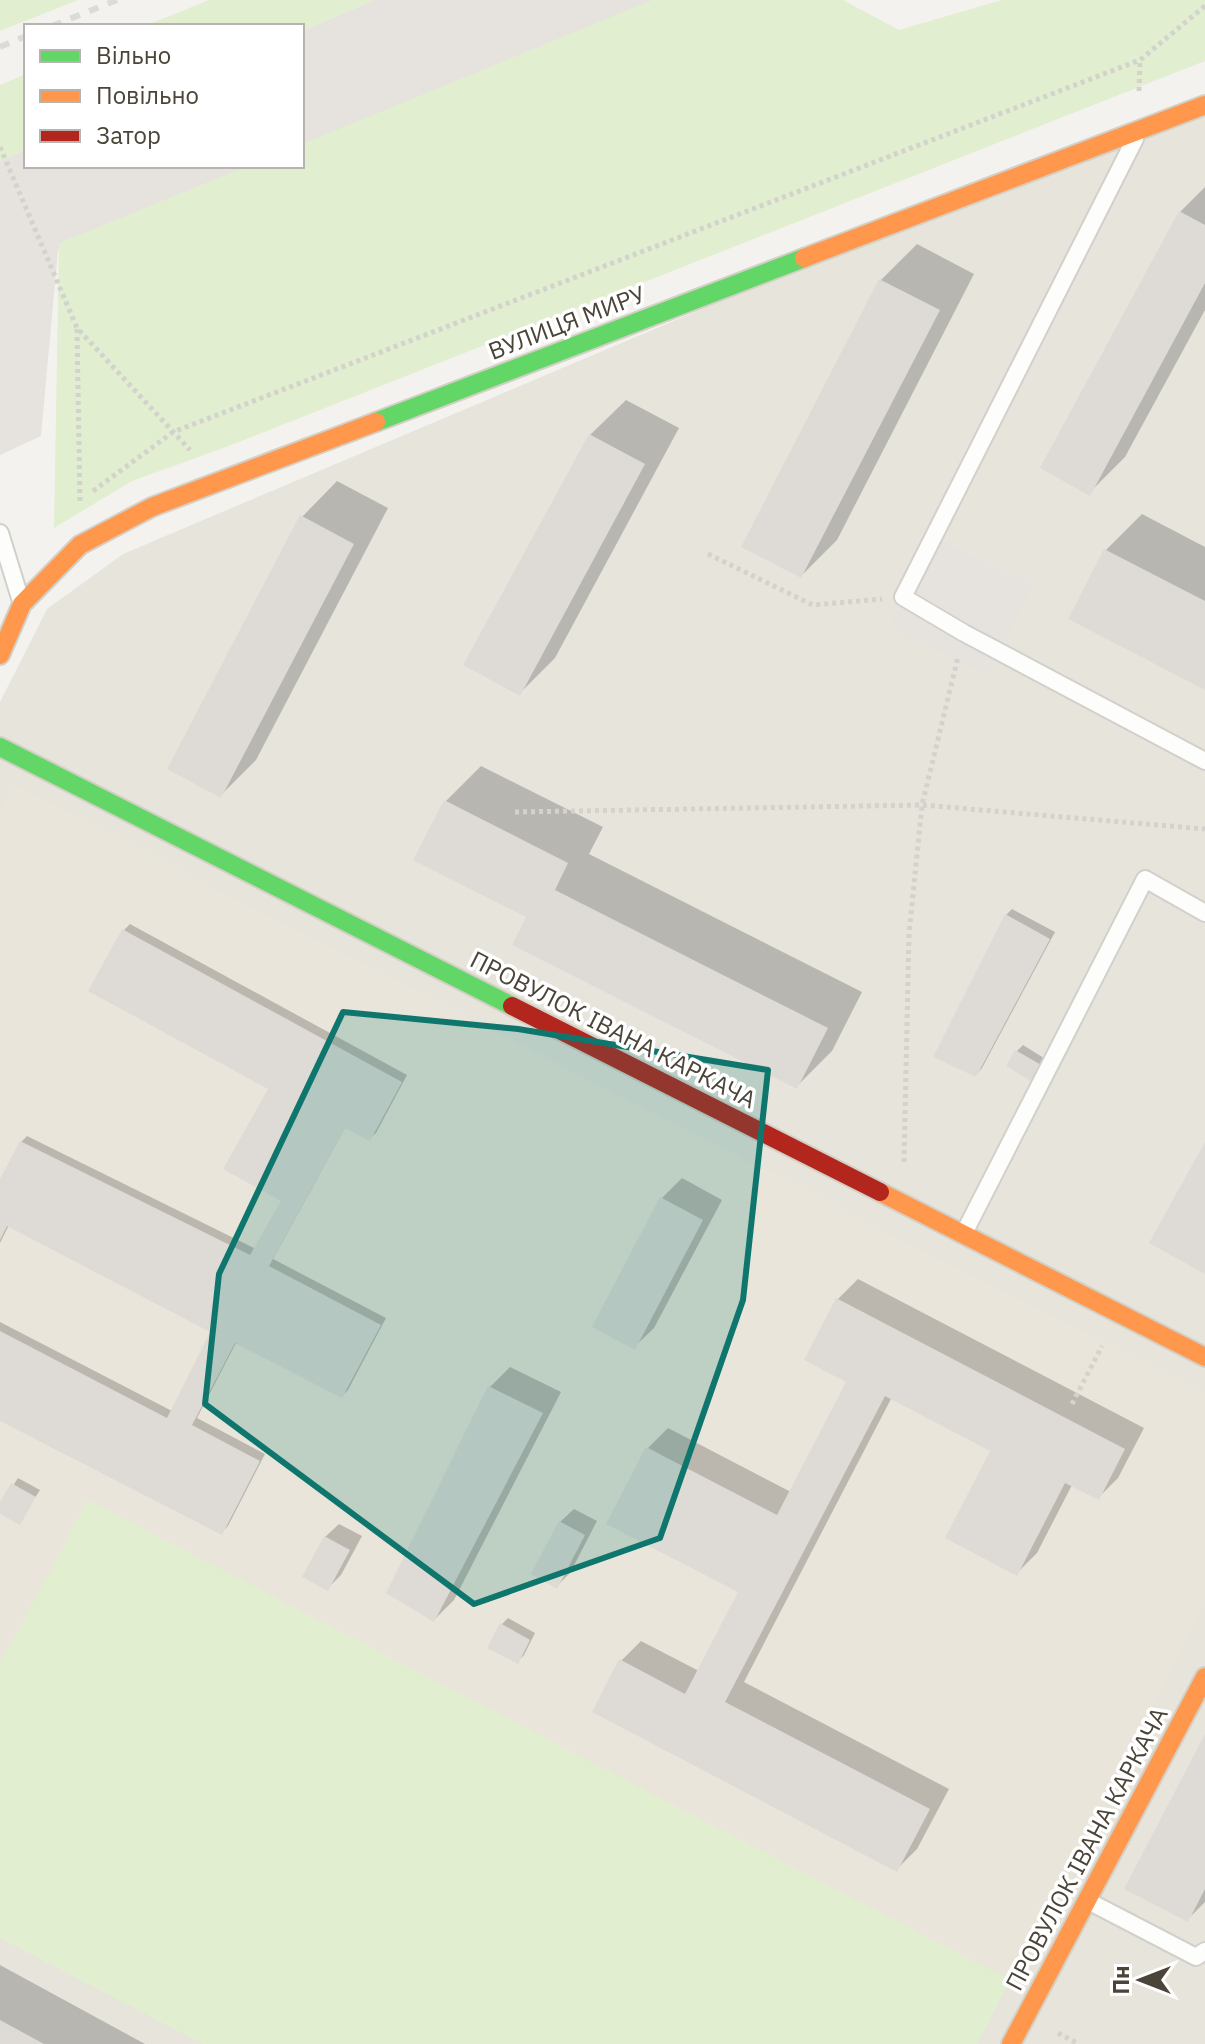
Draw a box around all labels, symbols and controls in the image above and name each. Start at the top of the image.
legend [24,24,304,168]
text: Вільно [96,39,171,71]
text: Повільно [96,79,199,111]
text: Затор [96,119,161,151]
street label: ВУЛИЦЯ МИРУ [484,277,650,367]
street label: ПРОВУЛОК ІВАНА КАРКАЧА [465,943,762,1115]
street label: ПРОВУЛОК ІВАНА КАРКАЧА [998,1701,1175,1996]
north arrow [1101,1940,1181,2020]
text: Пн [1106,1965,1135,1995]

